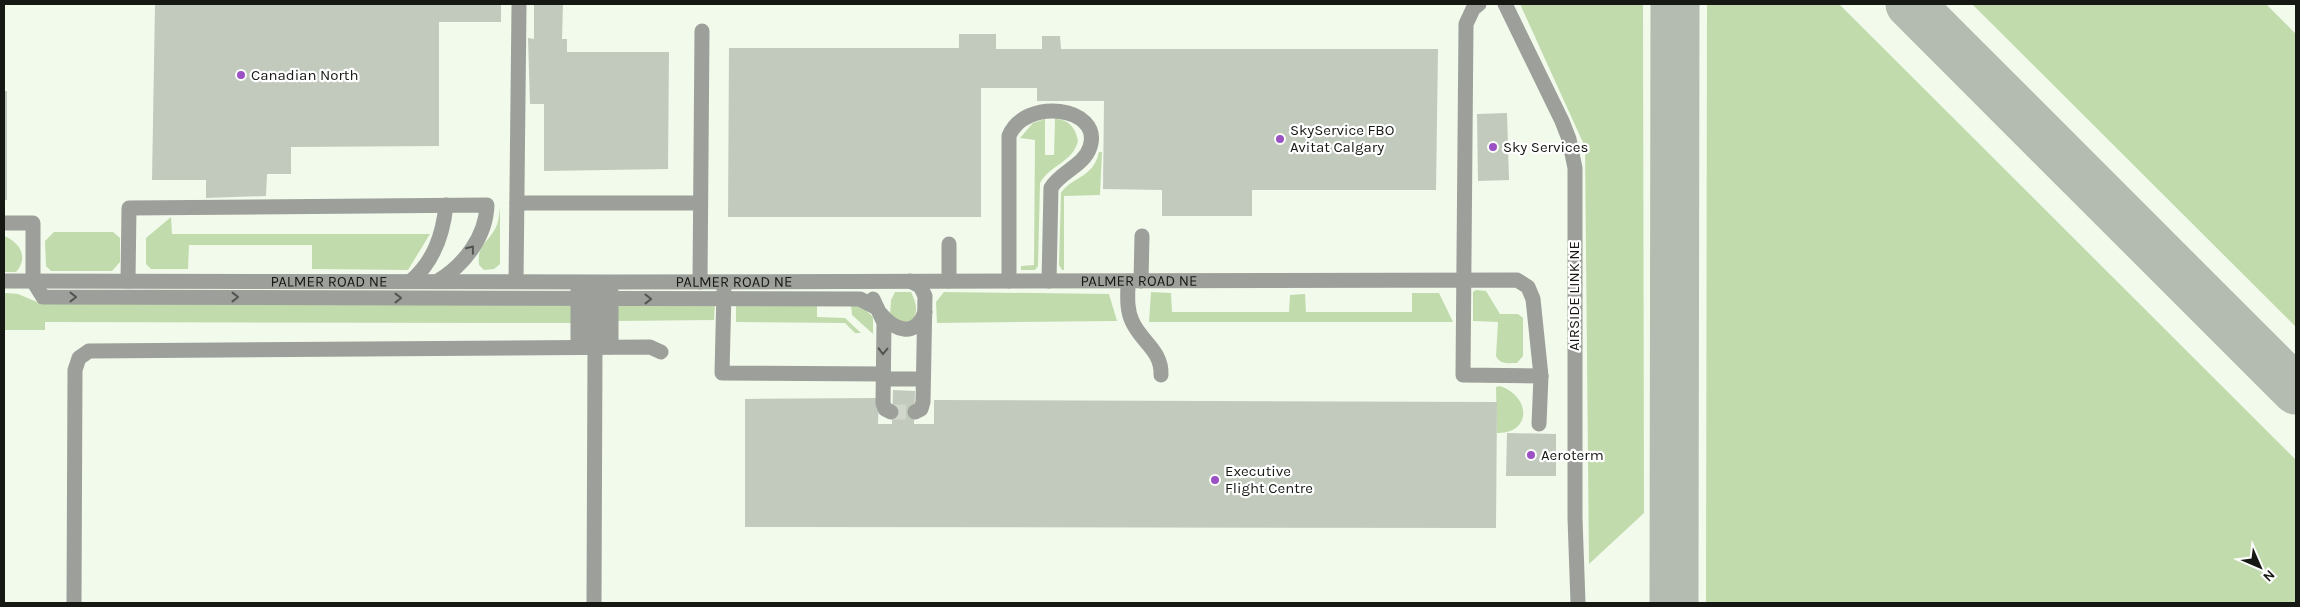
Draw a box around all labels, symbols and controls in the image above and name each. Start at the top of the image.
place label: Canadian North [251,66,359,84]
marker: Canadian North [235,69,247,81]
place label: SkyService FBO Avitat Calgary [1290,121,1394,156]
marker: SkyService FBO Avitat Calgary [1274,133,1286,145]
place label: Sky Services [1503,138,1588,156]
marker: Sky Services [1487,141,1499,153]
street label: AIRSIDE LINK NE [1565,241,1583,351]
one-way arrow [466,246,474,255]
street label: PALMER ROAD NE [271,272,387,291]
street label: PALMER ROAD NE [1081,272,1197,290]
street label: PALMER ROAD NE [676,273,792,291]
one-way arrow [70,292,77,302]
one-way arrow [232,292,240,302]
one-way arrow [394,293,402,303]
one-way arrow [644,294,652,304]
one-way arrow [878,347,889,355]
place label: Aeroterm [1541,446,1604,464]
marker: Aeroterm [1525,449,1537,461]
place label: Executive Flight Centre [1225,462,1313,497]
marker: Executive Flight Centre [1209,474,1221,486]
north arrow [2235,542,2285,592]
text: N [2259,566,2278,585]

